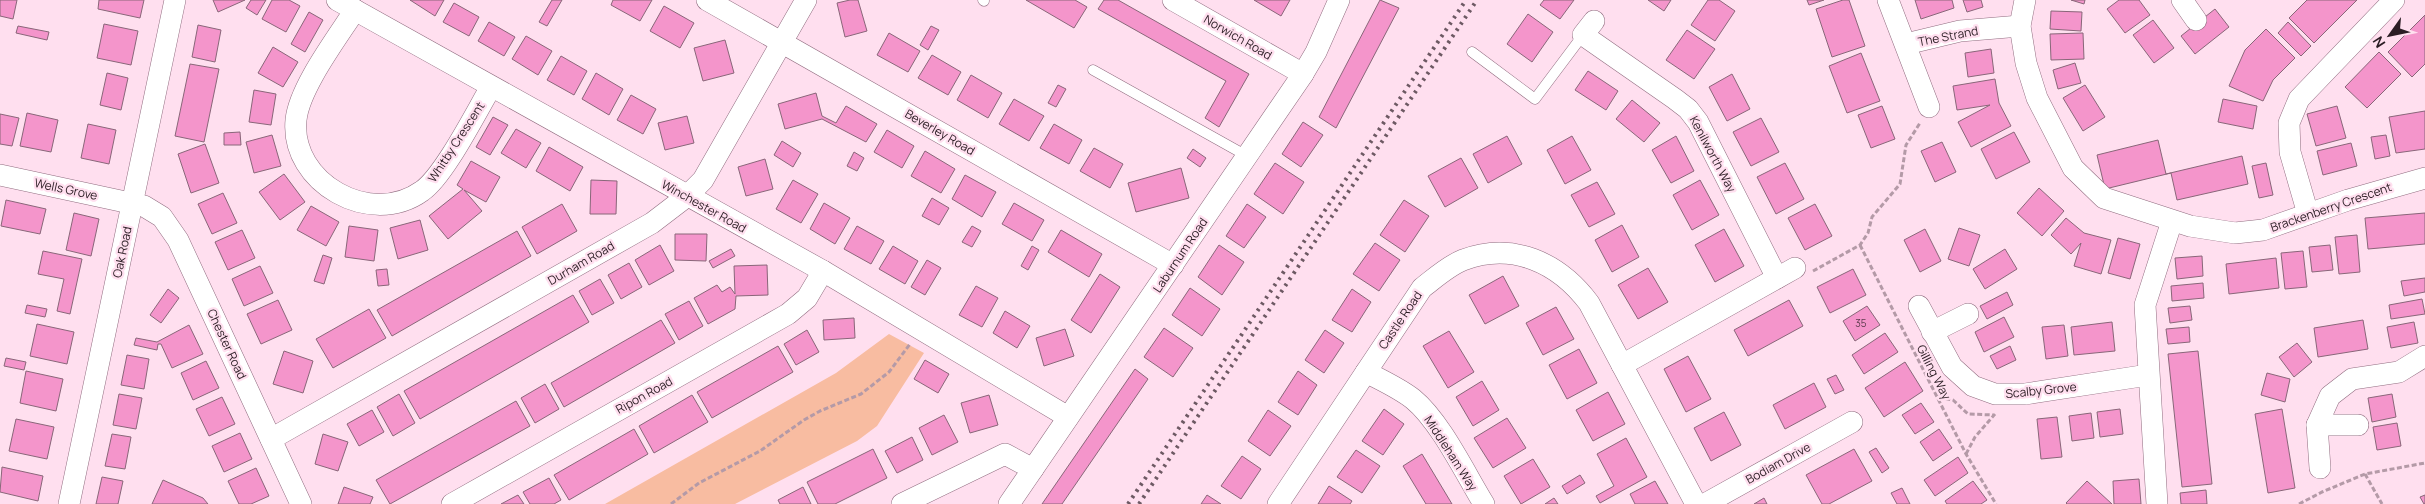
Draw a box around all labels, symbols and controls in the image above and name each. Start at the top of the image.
north arrow [2365,10,2415,60]
street label: Norwich Road [1201,11,1275,63]
street label: The Strand [1917,22,1979,50]
text: N [2368,33,2389,52]
street label: Whitby Crescent [424,98,489,186]
street label: Beverley Road [902,105,978,159]
street label: Kenilworth Way [1686,113,1741,196]
street label: Wells Grove [33,174,99,204]
street label: Winchester Road [658,176,750,236]
street label: Brackenberry Crescent [2268,178,2394,236]
street label: Laburnum Road [1149,214,1211,296]
street label: Oak Road [108,225,136,279]
street label: Durham Road [545,237,617,289]
street label: Castle Road [1374,287,1426,353]
street label: Chester Road [203,306,251,382]
house number: 35 [1855,316,1867,330]
street label: Gilling Way [1913,342,1955,403]
street label: Ripon Road [613,372,675,418]
street label: Scalby Grove [2005,378,2077,402]
street label: Middleham Way [1420,412,1482,495]
street label: Bodiam Drive [1743,438,1813,488]

